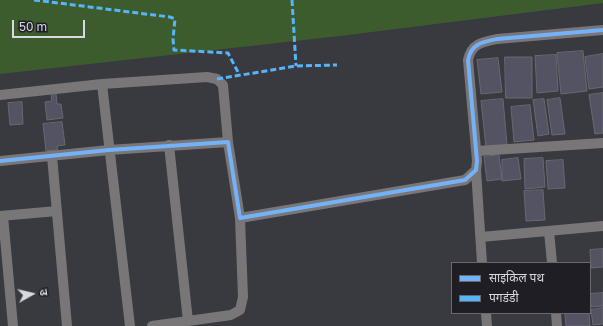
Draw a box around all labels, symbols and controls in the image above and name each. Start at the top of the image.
scale bar [14,12,87,38]
text: 50 m [19,19,47,34]
legend [451,262,591,314]
text: साइकिल पथ [489,270,544,285]
north arrow [12,274,52,314]
text: उ [37,288,51,296]
text: पगडंडी [489,290,519,305]

